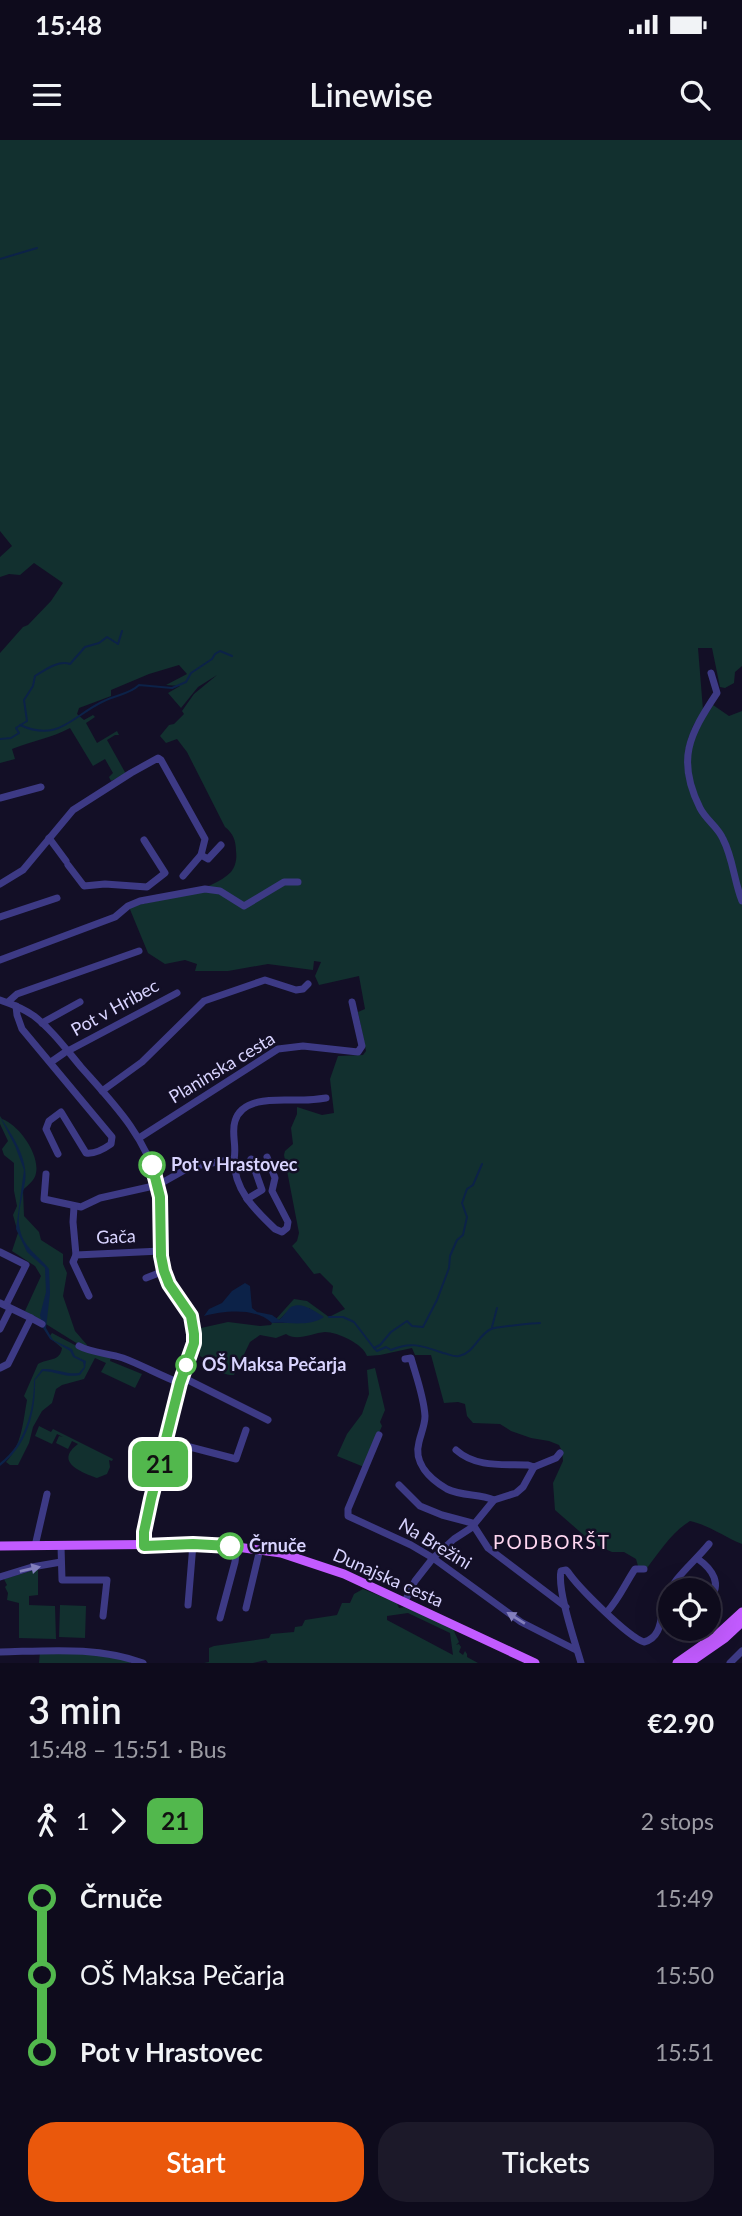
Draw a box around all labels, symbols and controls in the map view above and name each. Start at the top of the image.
text: 15:48 [35,9,102,41]
text: Linewise [309,75,433,114]
icon: menu [28,76,66,114]
icon: search [676,76,714,114]
street label: Pot v Hribec [67,974,163,1040]
street label: Planinska cesta [164,1027,279,1107]
marker: Pot v Hrastovec [139,1152,165,1178]
place label: Pot v Hrastovec [171,1153,298,1175]
street label: Gača [96,1224,136,1248]
place label: OŠ Maksa Pečarja [202,1353,346,1375]
marker: OŠ Maksa Pečarja [176,1355,196,1375]
line badge: 21 [128,1441,192,1487]
text: 21 [146,1449,174,1478]
street label: Na Brežini [395,1513,476,1573]
district label: PODBORŠT [493,1530,611,1553]
marker: Črnuče [217,1533,243,1559]
place label: Črnuče [249,1534,306,1556]
street label: Dunajska cesta [330,1543,447,1611]
one-way arrow [19,1563,41,1574]
map controls [658,1578,721,1641]
button: locate [658,1578,721,1641]
one-way arrow [506,1612,525,1625]
text: 3 min [28,1686,122,1732]
text: €2.90 [648,1707,714,1739]
text: 15:48 – 15:51 · Bus [28,1735,227,1763]
icon: walk [28,1802,66,1840]
icon: forward [99,1802,137,1840]
text: 21 [161,1806,189,1835]
text: 1 [76,1807,89,1835]
text: 2 stops [641,1807,714,1835]
text: Črnuče [80,1882,162,1914]
text: 15:49 [655,1884,714,1912]
text: OŠ Maksa Pečarja [80,1959,285,1991]
text: 15:50 [655,1961,714,1989]
text: Pot v Hrastovec [80,2036,263,2068]
text: 15:51 [655,2038,714,2066]
button: Start [28,2122,364,2202]
button: Tickets [378,2122,714,2202]

